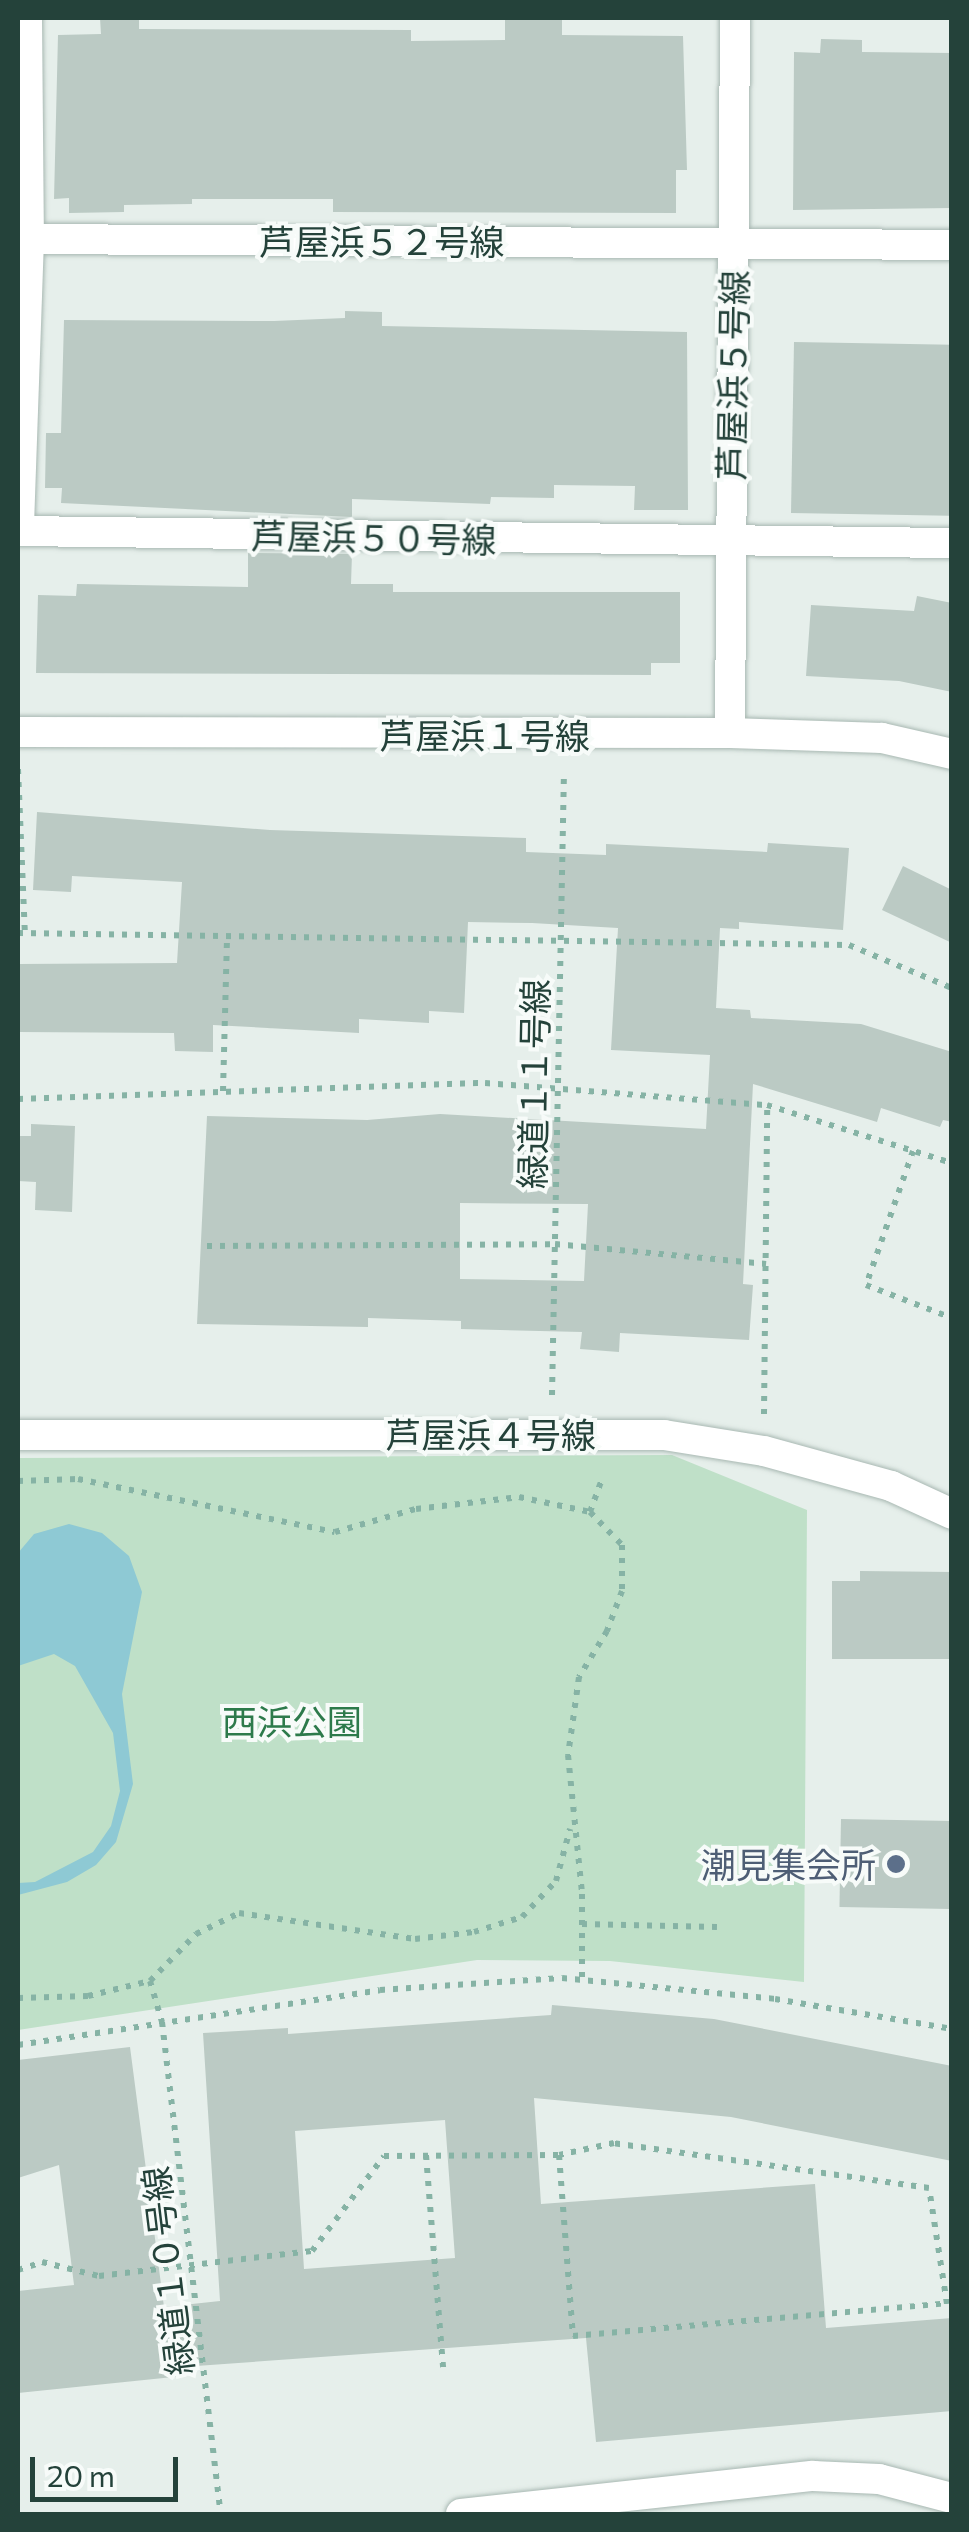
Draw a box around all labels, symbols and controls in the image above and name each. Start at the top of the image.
street label: 芦屋浜５２号線 [260,220,504,262]
street label: 芦屋浜５号線 [709,270,755,480]
street label: 芦屋浜５０号線 [251,514,497,560]
street label: 芦屋浜１号線 [380,714,590,756]
street label: 緑道１１号線 [510,979,556,1189]
street label: 芦屋浜４号線 [386,1413,596,1455]
park label: 西浜公園 [222,1700,362,1742]
place label: 潮見集会所 [701,1843,876,1885]
marker: 潮見集会所 [885,1853,907,1875]
street label: 緑道１０号線 [133,2164,201,2378]
scale bar [35,2437,182,2499]
text: 20 m [47,2456,115,2493]

